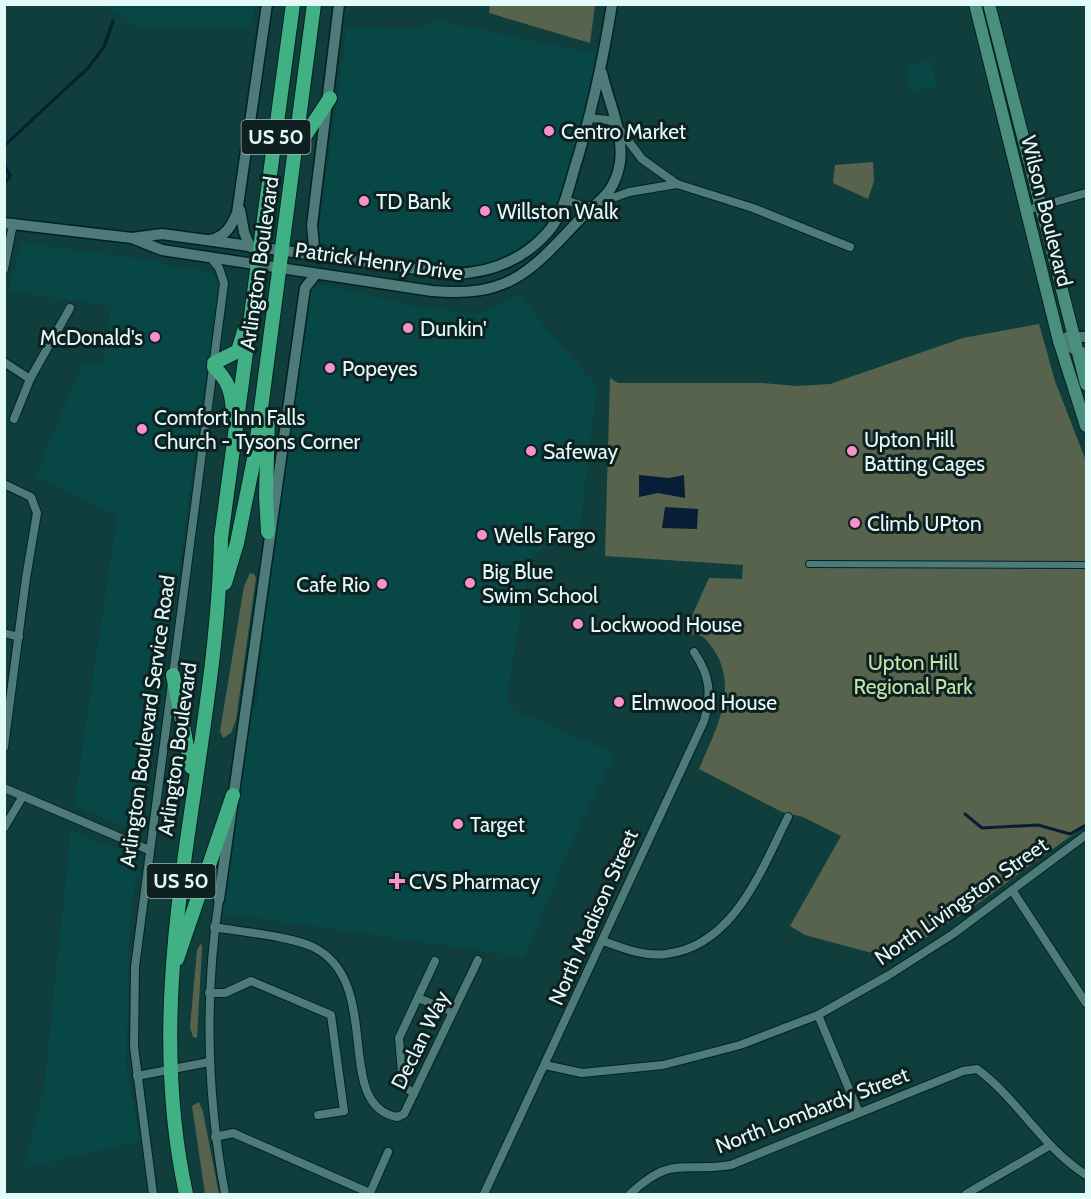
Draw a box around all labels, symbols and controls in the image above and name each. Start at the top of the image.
place label: Centro Market [561,119,686,144]
road number: US 50 [242,120,310,154]
marker: Centro Market [542,124,556,138]
street label: Wilson Boulevard [1016,133,1078,289]
street label: Arlington Boulevard [234,175,284,351]
place label: TD Bank [376,189,452,214]
marker: TD Bank [357,194,371,208]
place label: Willston Walk [497,199,619,224]
marker: Willston Walk [478,204,492,218]
street label: Patrick Henry Drive [293,237,465,285]
place label: Dunkin' [420,316,487,341]
marker: Dunkin' [401,321,415,335]
place label: McDonald's [40,325,143,350]
marker: McDonald's [148,330,162,344]
place label: Popeyes [342,356,418,381]
marker: Popeyes [323,361,337,375]
place label: Comfort Inn Falls Church - Tysons Corner [154,405,361,454]
marker: Comfort Inn Falls Church - Tysons Corner [135,422,149,436]
place label: Upton Hill Batting Cages [864,427,985,476]
place label: Safeway [543,439,619,464]
marker: Safeway [524,444,538,458]
marker: Upton Hill Batting Cages [845,444,859,458]
place label: Climb UPton [867,511,982,536]
marker: Climb UPton [848,516,862,530]
place label: Wells Fargo [494,523,596,548]
marker: Wells Fargo [475,528,489,542]
place label: Big Blue Swim School [482,559,598,608]
place label: Cafe Rio [296,572,370,597]
street label: Arlington Boulevard Service Road [114,573,180,869]
marker: Big Blue Swim School [463,576,477,590]
marker: Cafe Rio [375,577,389,591]
place label: Lockwood House [590,612,742,637]
marker: Lockwood House [571,617,585,631]
park label: Upton Hill Regional Park [853,650,973,699]
street label: Arlington Boulevard [152,661,202,837]
place label: Elmwood House [631,690,777,715]
marker: Elmwood House [612,695,626,709]
place label: Target [470,812,525,837]
marker: Target [451,817,465,831]
street label: North Madison Street [543,825,643,1009]
street label: North Livingston Street [870,832,1052,970]
road number: US 50 [146,864,216,898]
place label: CVS Pharmacy [409,869,541,894]
marker: CVS Pharmacy [390,874,404,888]
street label: Declan Way [385,986,455,1093]
street label: North Lombardy Street [712,1062,912,1158]

